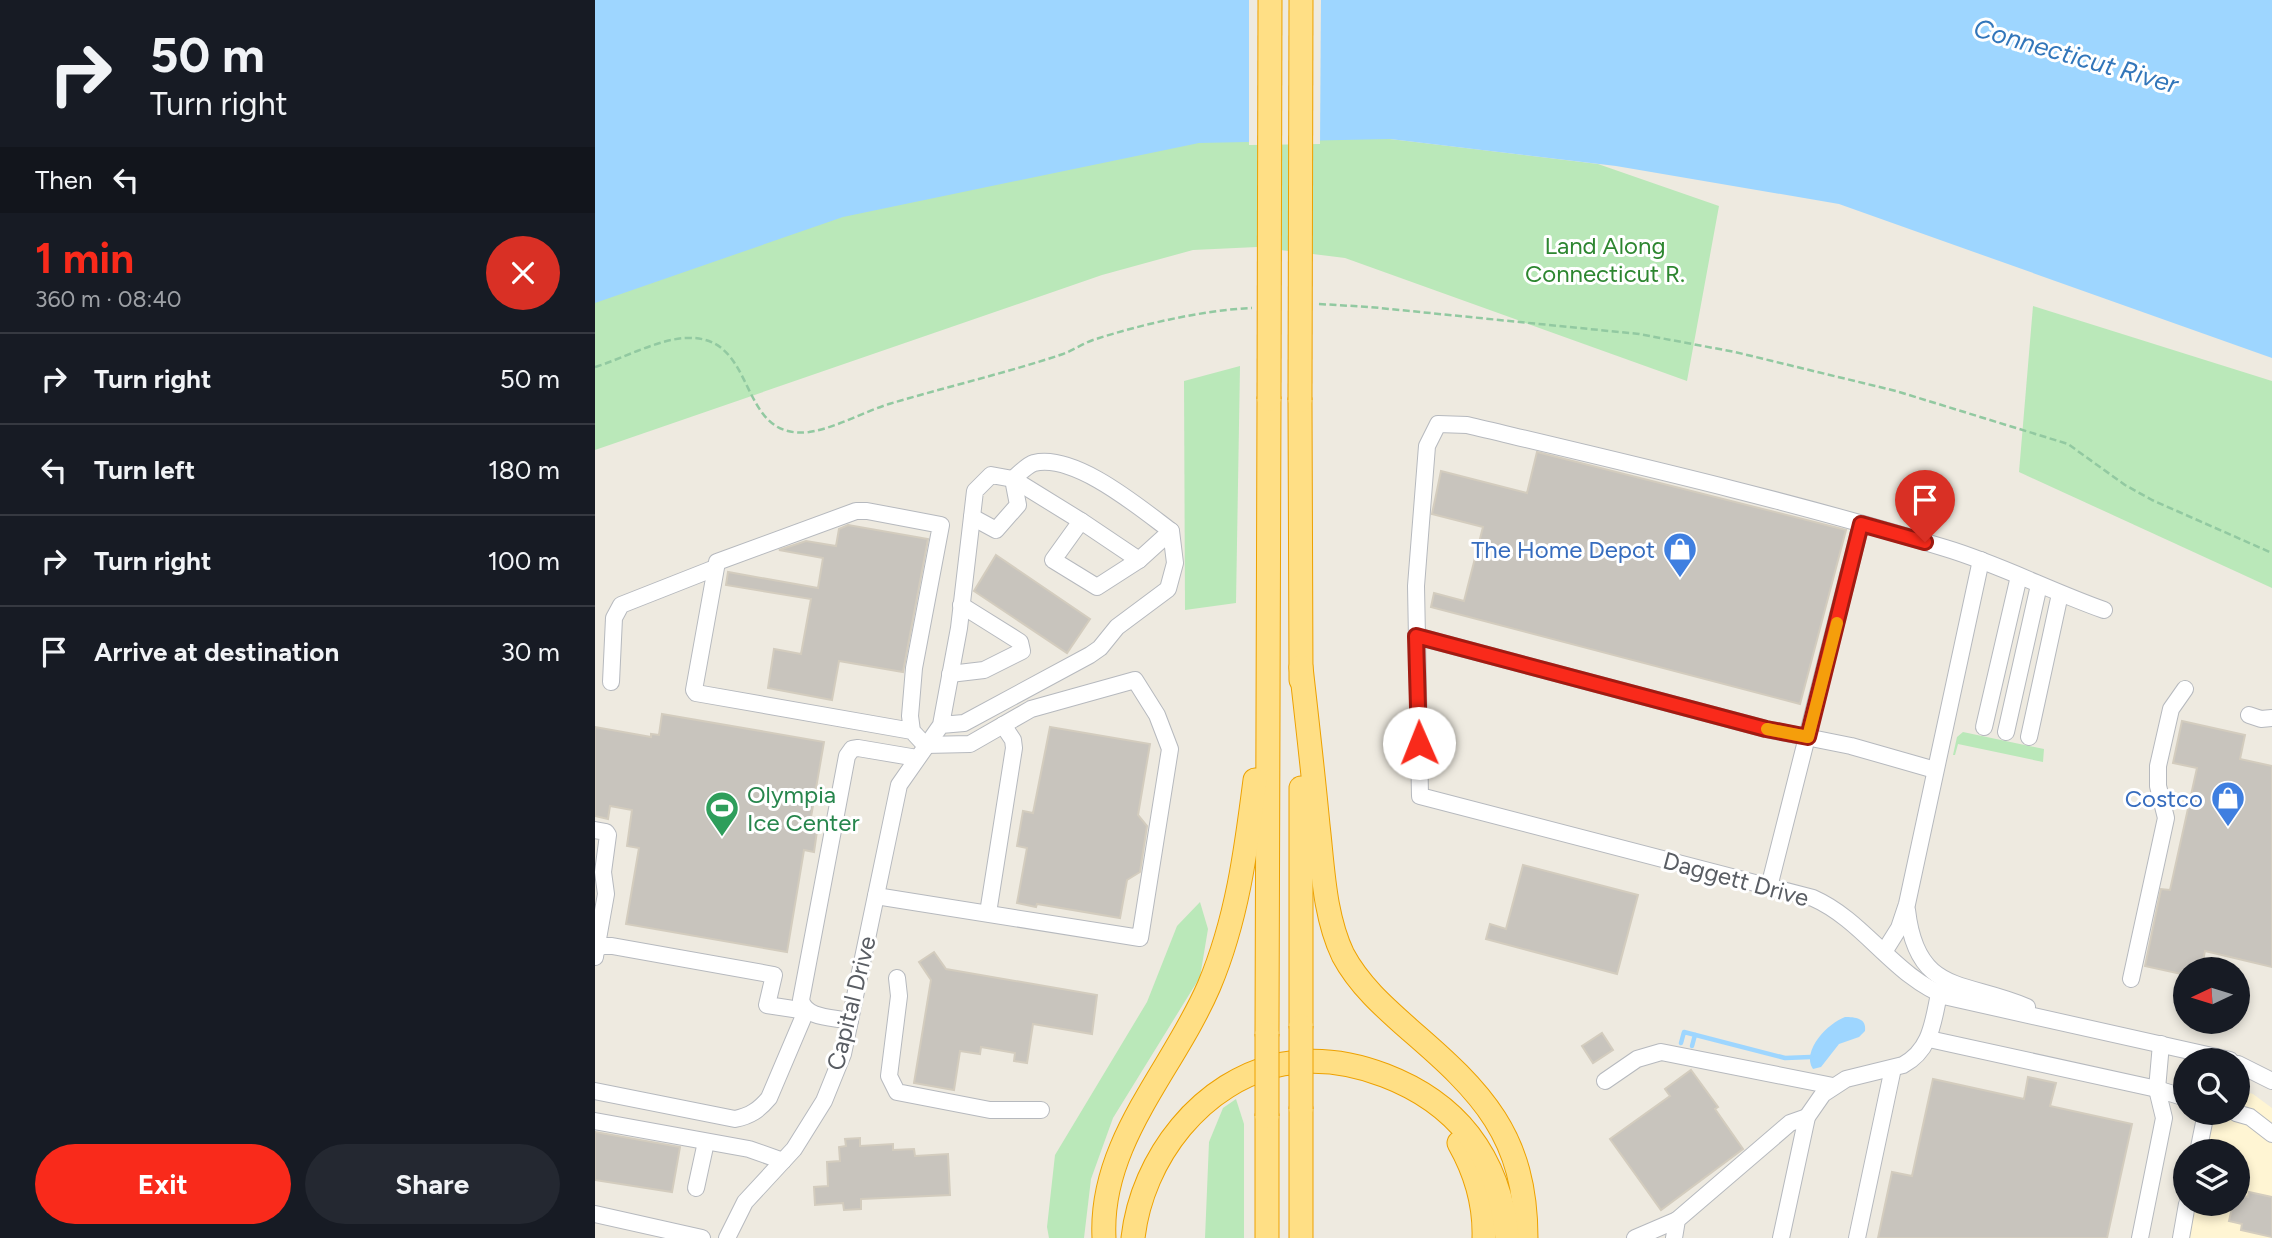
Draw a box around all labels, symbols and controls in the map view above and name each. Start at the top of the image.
water label: Connecticut River [1970,12,2183,101]
text: 50 m [150,25,265,84]
icon: right [35,28,126,119]
text: Turn right [150,85,288,123]
icon: left [107,161,145,199]
text: Then [35,164,93,196]
park label: Land Along Connecticut R. [1525,231,1685,288]
text: 1 min [35,233,134,284]
button: close [486,236,560,310]
text: 360 m · 08:40 [35,285,181,313]
icon: right [35,360,73,398]
text: Turn right [94,363,211,395]
text: 50 m [500,363,560,395]
icon: left [35,451,73,489]
text: Turn left [94,454,195,486]
text: 180 m [488,454,560,486]
pin [1895,470,1955,542]
icon: arrive [1906,481,1944,519]
shop icon: The Home Depot [1661,530,1699,579]
place label: The Home Depot [1471,535,1655,564]
icon: right [35,542,73,580]
text: Turn right [94,545,211,577]
text: 100 m [487,545,560,577]
icon: arrive [35,633,73,671]
text: Arrive at destination [94,636,339,668]
text: 30 m [501,636,560,668]
position arrow [1382,706,1456,780]
shop icon: Costco [2209,779,2247,828]
place label: Olympia Ice Center [747,780,860,837]
place label: Costco [2125,784,2203,813]
sports icon: Olympia Ice Center [703,789,741,838]
street label: Daggett Drive [1660,846,1812,912]
street label: Capital Drive [820,933,882,1073]
north arrow [2173,957,2251,1034]
map controls [2173,957,2250,1216]
button: search [2173,1048,2250,1125]
button: layers [2173,1139,2250,1216]
button: Exit [35,1144,291,1224]
button: Share [305,1144,560,1224]

